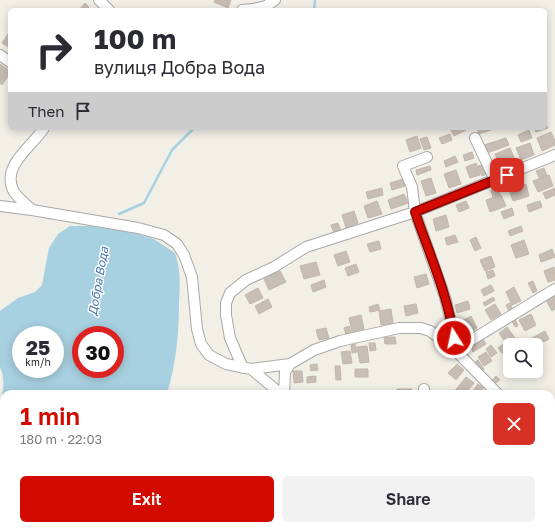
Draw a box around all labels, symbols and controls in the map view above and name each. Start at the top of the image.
text: 100 m [94,22,176,55]
icon: right [28,24,80,76]
text: вулиця Добра Вода [94,56,265,78]
icon: arrive [72,100,94,122]
text: Then [28,102,64,120]
pin [490,158,524,192]
icon: arrive [496,164,518,186]
water label: Добра Вода [84,244,112,317]
position arrow [433,317,475,359]
speed limit sign: 30 [72,326,124,378]
text: 25 [26,335,50,359]
map controls [503,338,543,378]
button: search [503,338,543,378]
text: km/h [25,356,51,368]
text: 1 min [20,401,80,430]
button: close [493,403,535,445]
text: 180 m · 22:03 [20,431,102,447]
button: Exit [20,476,274,522]
button: Share [282,476,535,522]

